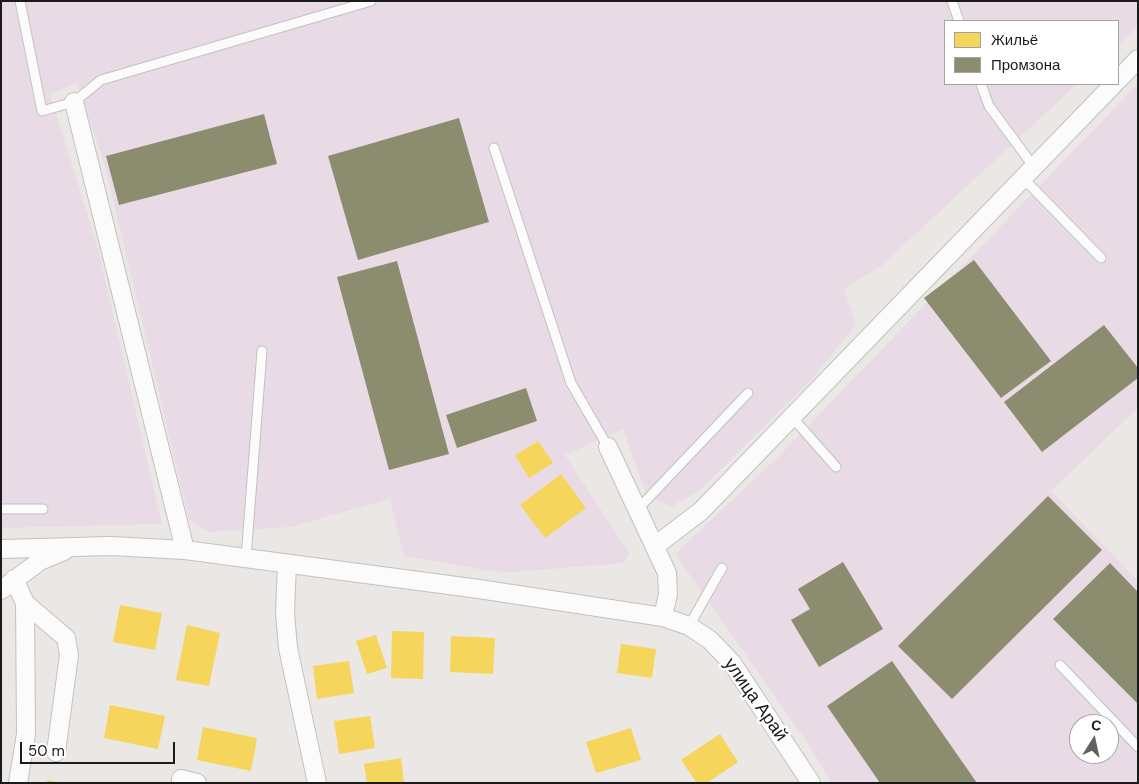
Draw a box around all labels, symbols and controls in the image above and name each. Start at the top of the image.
legend [944,20,1119,85]
text: Жильё [991,30,1038,50]
text: Промзона [991,55,1060,75]
street label: улица Арай [719,654,791,746]
north arrow [1069,714,1119,764]
text: С [1090,715,1103,735]
scale bar [22,732,178,764]
text: 50 m [28,741,65,761]

